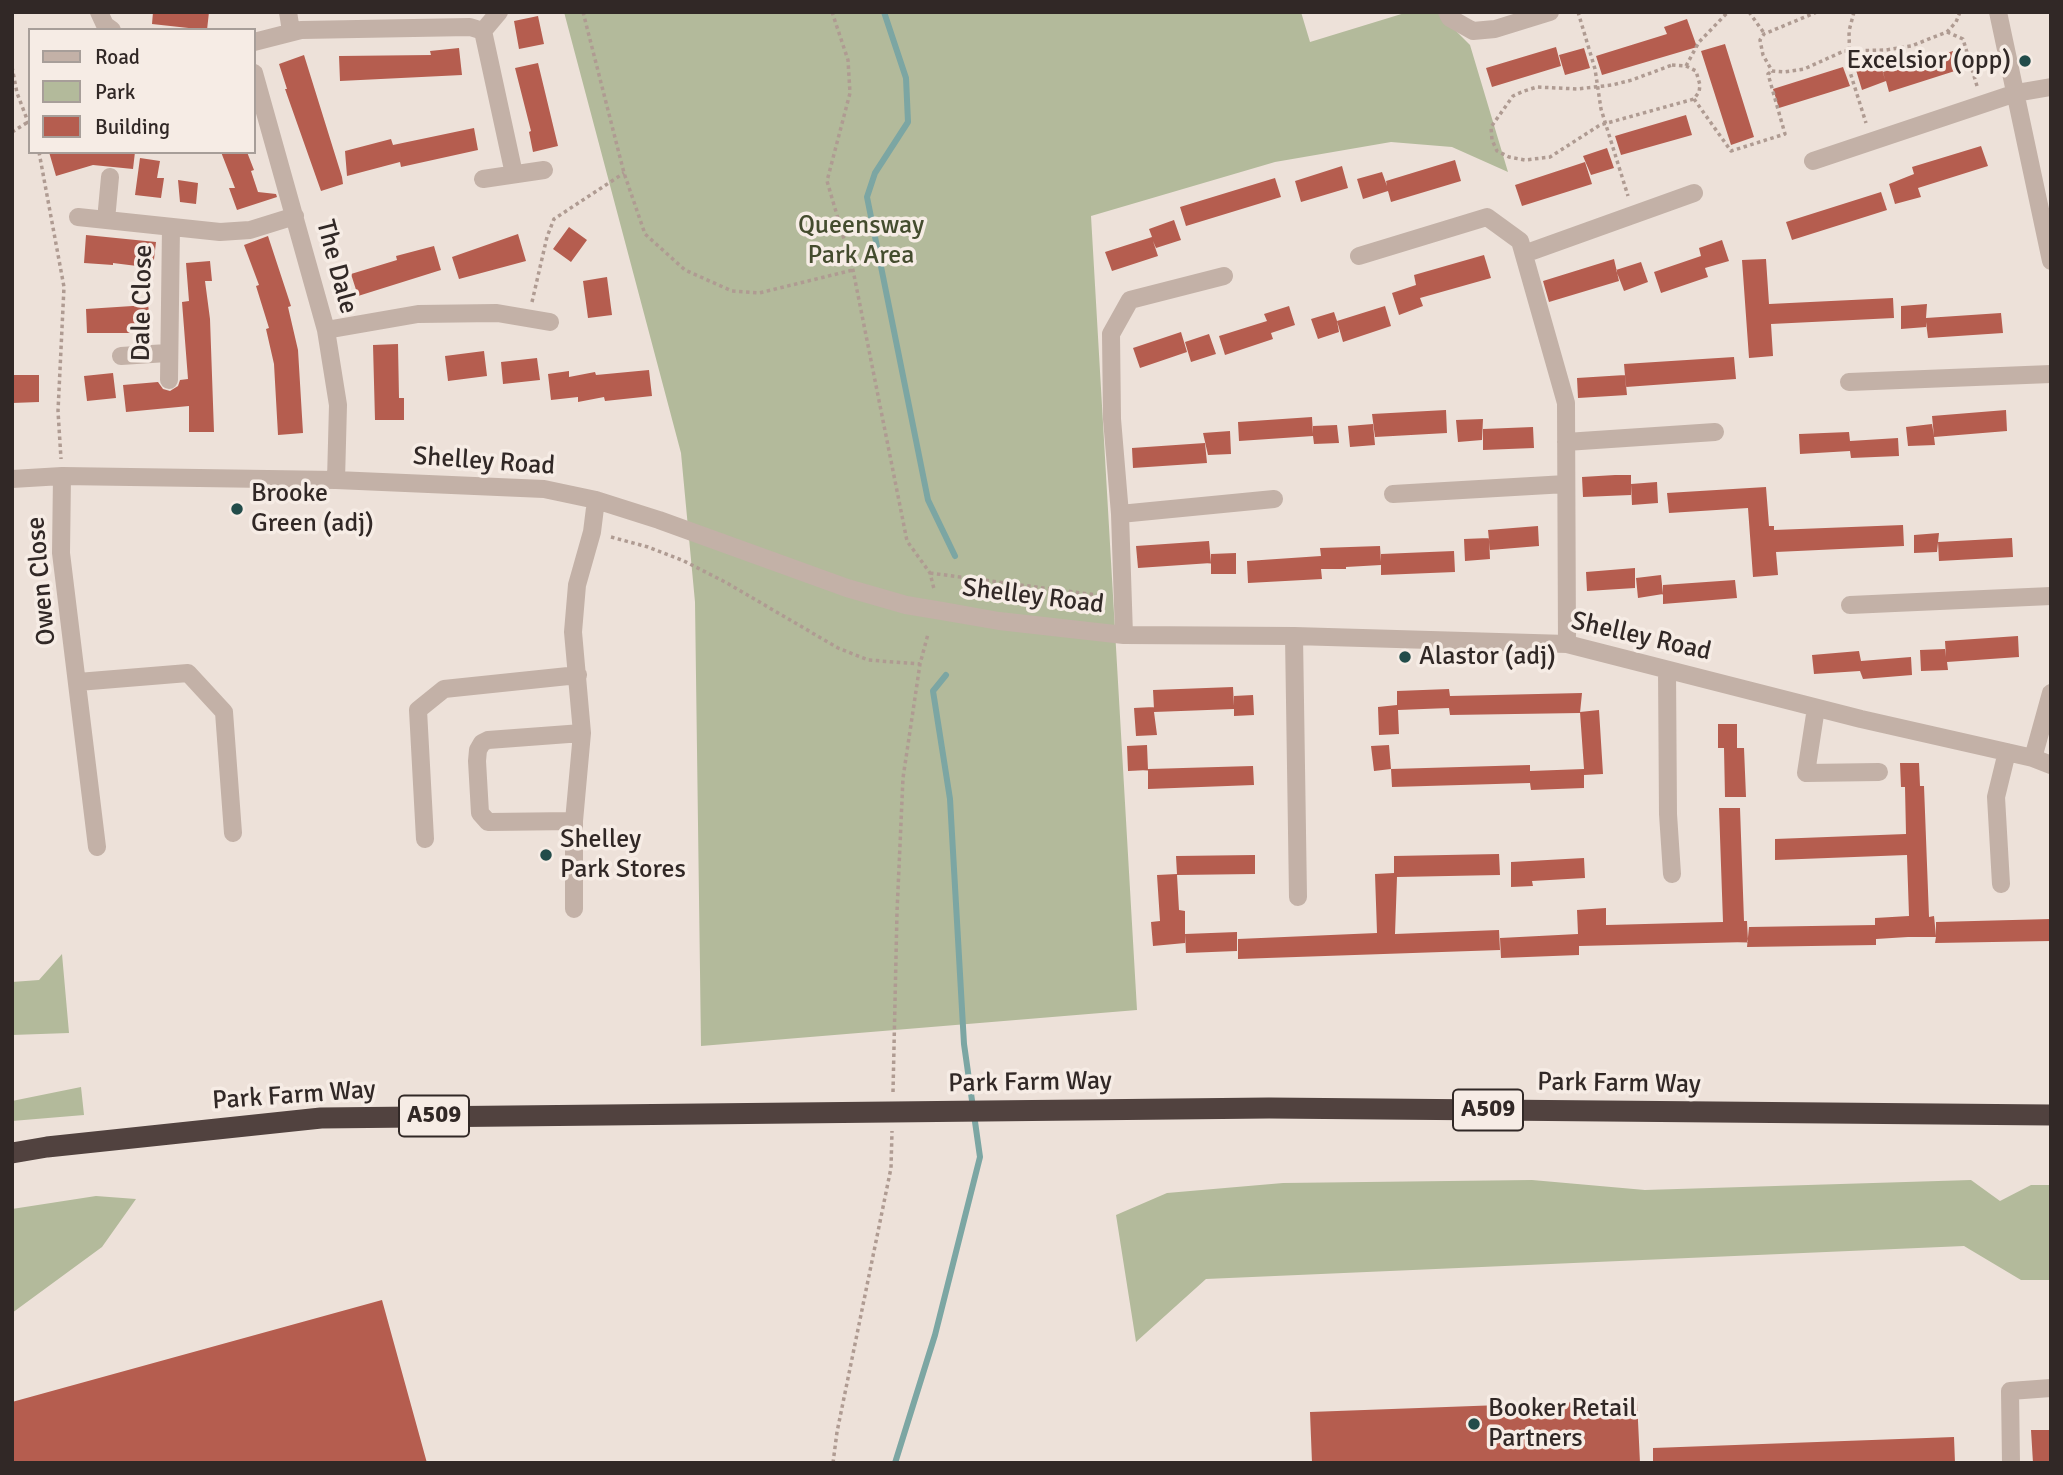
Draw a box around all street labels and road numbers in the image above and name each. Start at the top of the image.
street label: The Dale [309,217,363,317]
street label: Dale Close [126,244,160,362]
street label: Shelley Road [412,441,556,483]
street label: Owen Close [21,515,63,647]
street label: Shelley Road [960,573,1106,621]
street label: Shelley Road [1568,606,1714,668]
street label: Park Farm Way [948,1066,1112,1100]
street label: Park Farm Way [1537,1067,1701,1101]
street label: Park Farm Way [211,1075,377,1117]
road number: A509 [1453,1090,1523,1130]
road number: A509 [399,1096,469,1136]

